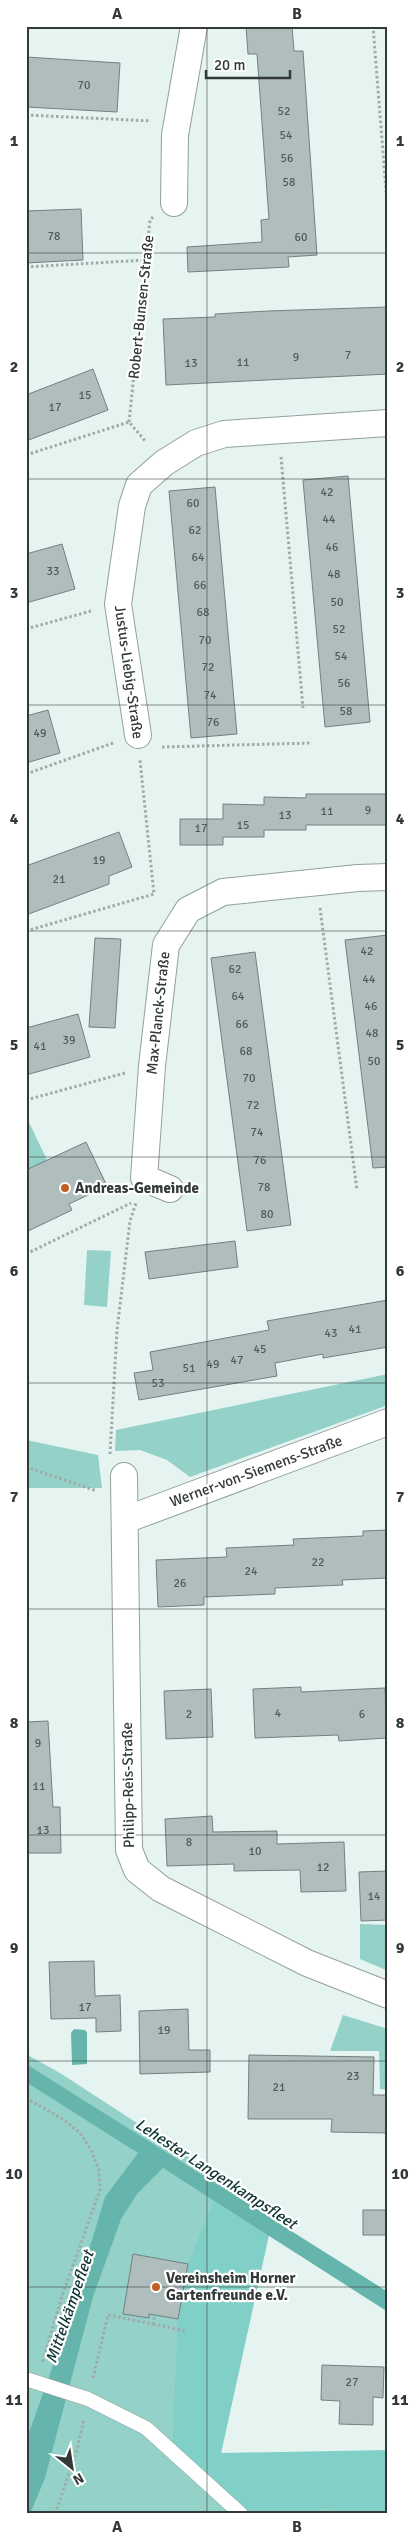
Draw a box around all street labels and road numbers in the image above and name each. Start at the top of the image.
street label: Robert-Bunsen-Straße [124,234,158,380]
street label: Justus-Liebig-Straße [111,604,147,740]
street label: Max-Planck-Straße [143,951,173,1075]
street label: Werner-von-Siemens-Straße [167,1431,345,1511]
street label: Philipp-Reis-Straße [118,1722,138,1848]

